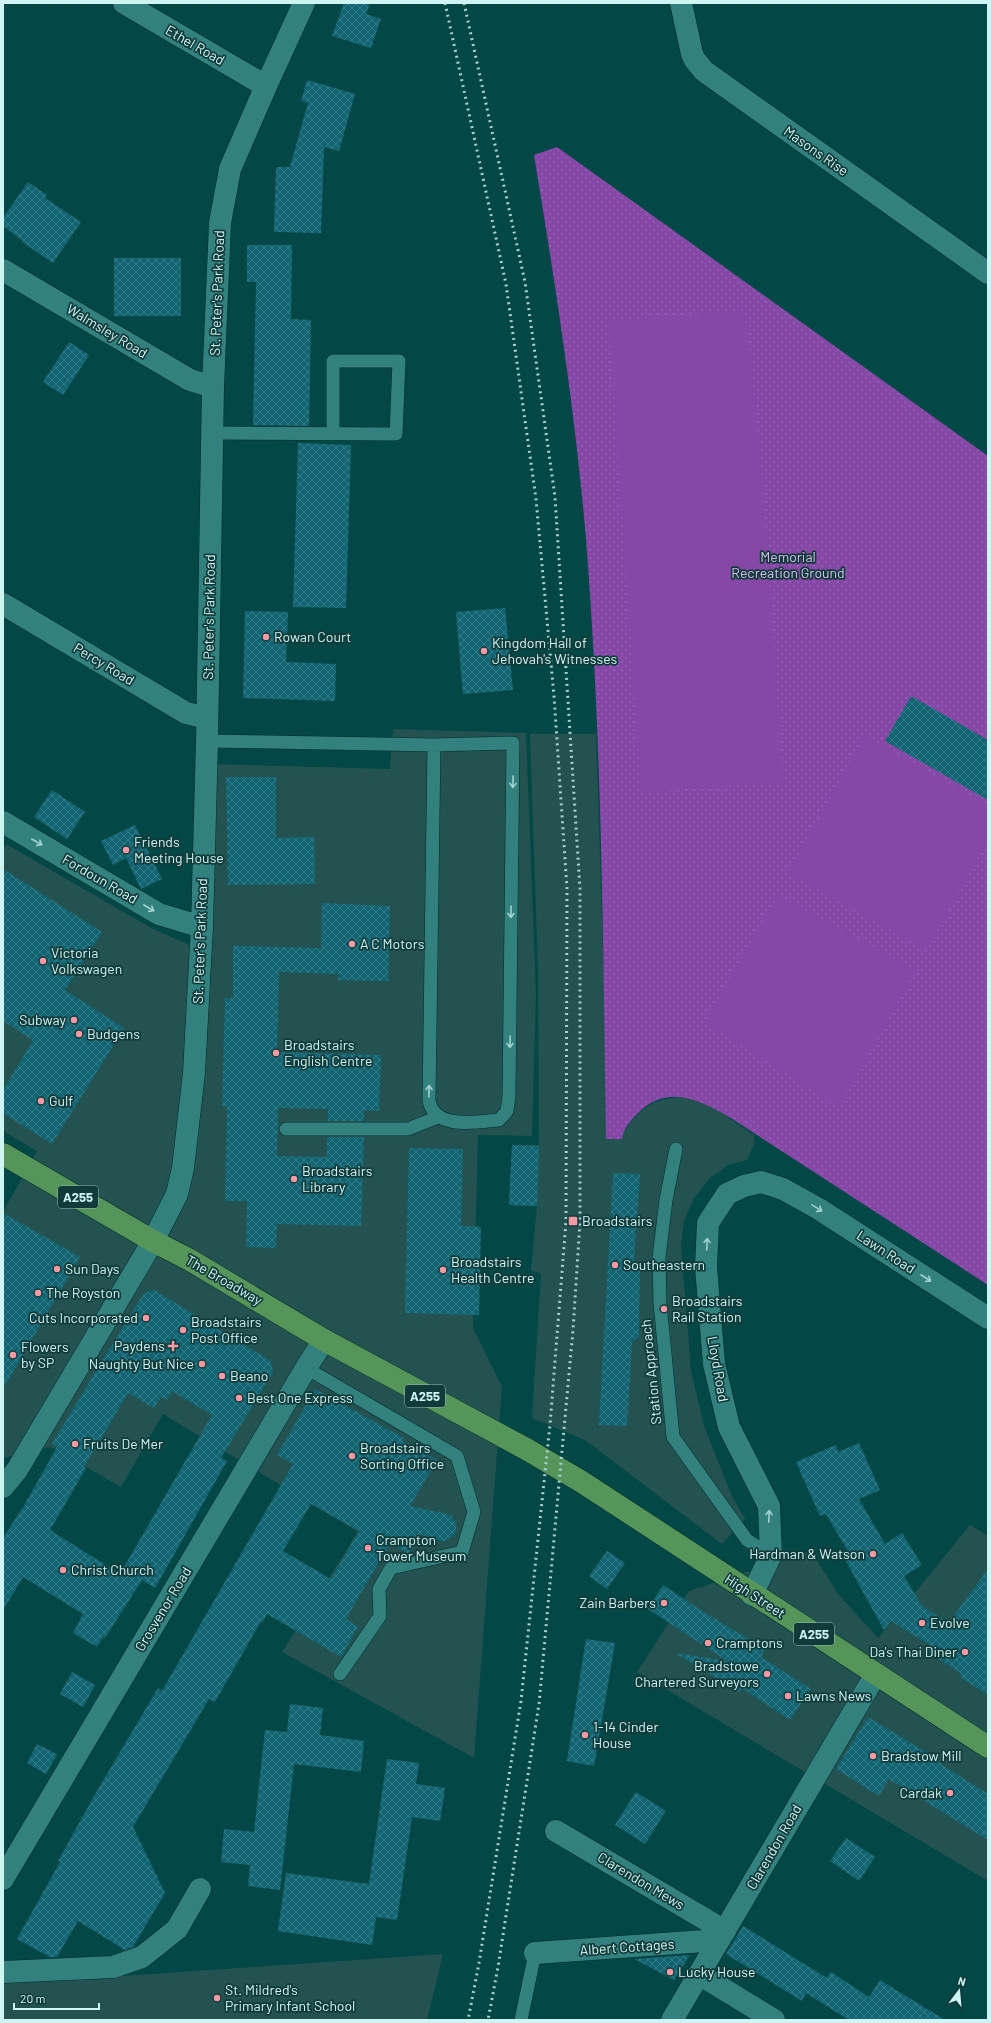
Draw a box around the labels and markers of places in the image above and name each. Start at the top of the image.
place label: Rowan Court [274,628,351,645]
marker: Rowan Court [261,632,271,642]
place label: Kingdom Hall of Jehovah's Witnesses [492,634,617,667]
marker: Kingdom Hall of Jehovah's Witnesses [479,646,489,656]
place label: Friends Meeting House [134,833,224,866]
marker: Friends Meeting House [121,845,131,855]
place label: A C Motors [360,935,425,952]
marker: A C Motors [347,939,357,949]
place label: Victoria Volkswagen [51,944,122,977]
marker: Victoria Volkswagen [38,956,48,966]
place label: Subway [19,1011,67,1028]
marker: Subway [69,1015,79,1025]
place label: Budgens [87,1025,140,1042]
marker: Budgens [74,1029,84,1039]
place label: Broadstairs English Centre [284,1036,372,1069]
marker: Broadstairs English Centre [271,1048,281,1058]
place label: Gulf [49,1092,73,1109]
marker: Gulf [36,1096,46,1106]
place label: Broadstairs Library [302,1162,373,1195]
marker: Broadstairs Library [289,1174,299,1184]
place label: Broadstairs [582,1212,653,1229]
marker: Broadstairs [567,1215,579,1227]
place label: Broadstairs Health Centre [451,1253,534,1286]
place label: Southeastern [623,1256,705,1273]
place label: Sun Days [65,1260,120,1277]
marker: Southeastern [610,1260,620,1270]
marker: Sun Days [52,1264,62,1274]
marker: Broadstairs Health Centre [438,1265,448,1275]
place label: The Royston [46,1284,120,1301]
marker: The Royston [33,1288,43,1298]
place label: Broadstairs Rail Station [672,1292,743,1325]
marker: Broadstairs Rail Station [659,1304,669,1314]
place label: Cuts Incorporated [29,1309,138,1326]
marker: Cuts Incorporated [141,1313,151,1323]
place label: Broadstairs Post Office [191,1313,262,1346]
marker: Broadstairs Post Office [178,1325,188,1335]
place label: Paydens [114,1337,165,1354]
place label: Flowers by SP [21,1338,69,1371]
marker: Paydens [168,1341,178,1351]
marker: Flowers by SP [8,1350,18,1360]
place label: Naughty But Nice [89,1355,194,1372]
marker: Naughty But Nice [197,1359,207,1369]
place label: Beano [230,1367,268,1384]
marker: Beano [217,1371,227,1381]
place label: Best One Express [247,1389,353,1406]
marker: Best One Express [234,1393,244,1403]
place label: Fruits De Mer [83,1435,163,1452]
marker: Fruits De Mer [70,1439,80,1449]
place label: Broadstairs Sorting Office [360,1439,444,1472]
marker: Broadstairs Sorting Office [347,1451,357,1461]
place label: Crampton Tower Museum [376,1531,466,1564]
marker: Crampton Tower Museum [363,1543,373,1553]
place label: Hardman & Watson [749,1545,865,1562]
marker: Hardman & Watson [868,1549,878,1559]
place label: Christ Church [71,1561,154,1578]
marker: Christ Church [58,1565,68,1575]
place label: Zain Barbers [580,1594,656,1611]
marker: Zain Barbers [659,1598,669,1608]
place label: Evolve [930,1614,970,1631]
marker: Evolve [917,1618,927,1628]
place label: Cramptons [716,1634,783,1651]
marker: Cramptons [703,1638,713,1648]
place label: Da's Thai Diner [869,1643,957,1660]
marker: Da's Thai Diner [960,1647,970,1657]
place label: Bradstowe Chartered Surveyors [635,1657,759,1690]
marker: Bradstowe Chartered Surveyors [762,1669,772,1679]
place label: Lawns News [796,1687,872,1704]
marker: Lawns News [783,1691,793,1701]
place label: 1-14 Cinder House [593,1718,659,1751]
marker: 1-14 Cinder House [580,1730,590,1740]
place label: Bradstow Mill [881,1747,962,1764]
marker: Bradstow Mill [868,1751,878,1761]
place label: Cardak [900,1784,942,1801]
marker: Cardak [945,1788,955,1798]
place label: Lucky House [678,1963,756,1980]
marker: Lucky House [665,1967,675,1977]
place label: St. Mildred's Primary Infant School [225,1981,355,2014]
marker: St. Mildred's Primary Infant School [212,1993,222,2003]

